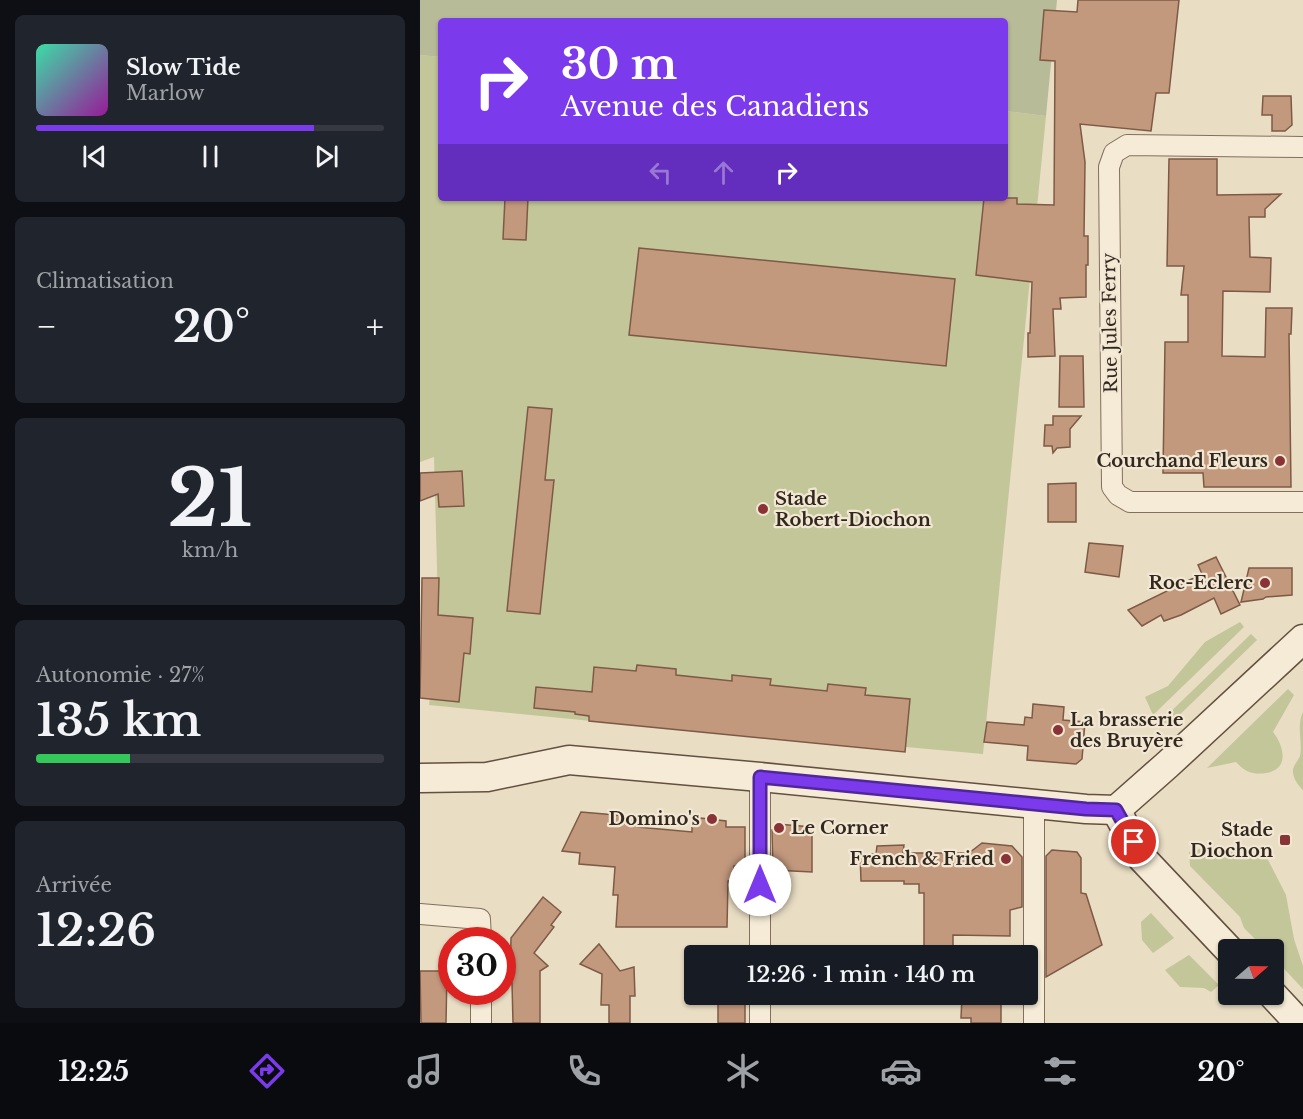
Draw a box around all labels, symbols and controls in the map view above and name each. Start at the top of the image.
text: 30 m [561,38,677,90]
icon: right [462,42,540,120]
text: Slow Tide [126,54,241,81]
text: Marlow [126,81,205,105]
text: Avenue des Canadiens [561,90,869,123]
icon: previous [78,140,111,173]
icon: pause [194,140,227,173]
icon: next [310,140,343,173]
icon: left [644,156,677,189]
icon: ahead [707,156,740,189]
icon: right [770,156,803,189]
street label: Rue Jules Ferry [1098,252,1122,393]
text: Climatisation [36,269,174,293]
text: 20° [173,298,250,354]
text: − [36,306,57,347]
text: + [366,306,384,347]
text: 21 [168,450,252,547]
place label: Courchand Fleurs [1097,450,1268,472]
marker: Courchand Fleurs [1273,454,1287,468]
place label: Stade Robert-Diochon [775,488,931,531]
marker: Stade Robert-Diochon [756,502,770,516]
text: km/h [182,538,238,562]
place label: Roc-Eclerc [1149,572,1253,594]
marker: Roc-Eclerc [1258,576,1272,590]
text: Autonomie · 27% [36,663,205,687]
text: 135 km [36,692,201,748]
place label: La brasserie des Bruyère [1070,709,1183,752]
marker: La brasserie des Bruyère [1051,723,1065,737]
place label: Domino's [609,808,700,830]
marker: Domino's [705,812,719,826]
pin [1108,816,1159,867]
place label: Le Corner [791,817,888,839]
place label: Stade Diochon [1190,819,1273,862]
marker: Le Corner [772,821,786,835]
icon: arrive [1117,825,1150,858]
marker: Stade Diochon [1278,833,1292,847]
place label: French & Fried [850,848,994,870]
marker: French & Fried [999,852,1013,866]
position arrow [728,853,792,917]
text: Arrivée [36,873,112,897]
text: 12:26 [36,902,156,958]
speed limit sign: 30 [438,927,516,1005]
north arrow [1218,939,1284,1005]
map controls [1218,939,1284,1005]
text: 12:26 · 1 min · 140 m [747,961,975,988]
icon: directions [246,1050,288,1092]
icon: music [404,1050,446,1092]
icon: phone [563,1050,605,1092]
icon: climate [722,1050,764,1092]
icon: car [880,1050,922,1092]
icon: filters [1039,1050,1081,1092]
text: 12:25 [58,1055,129,1088]
text: 20° [1198,1055,1245,1088]

